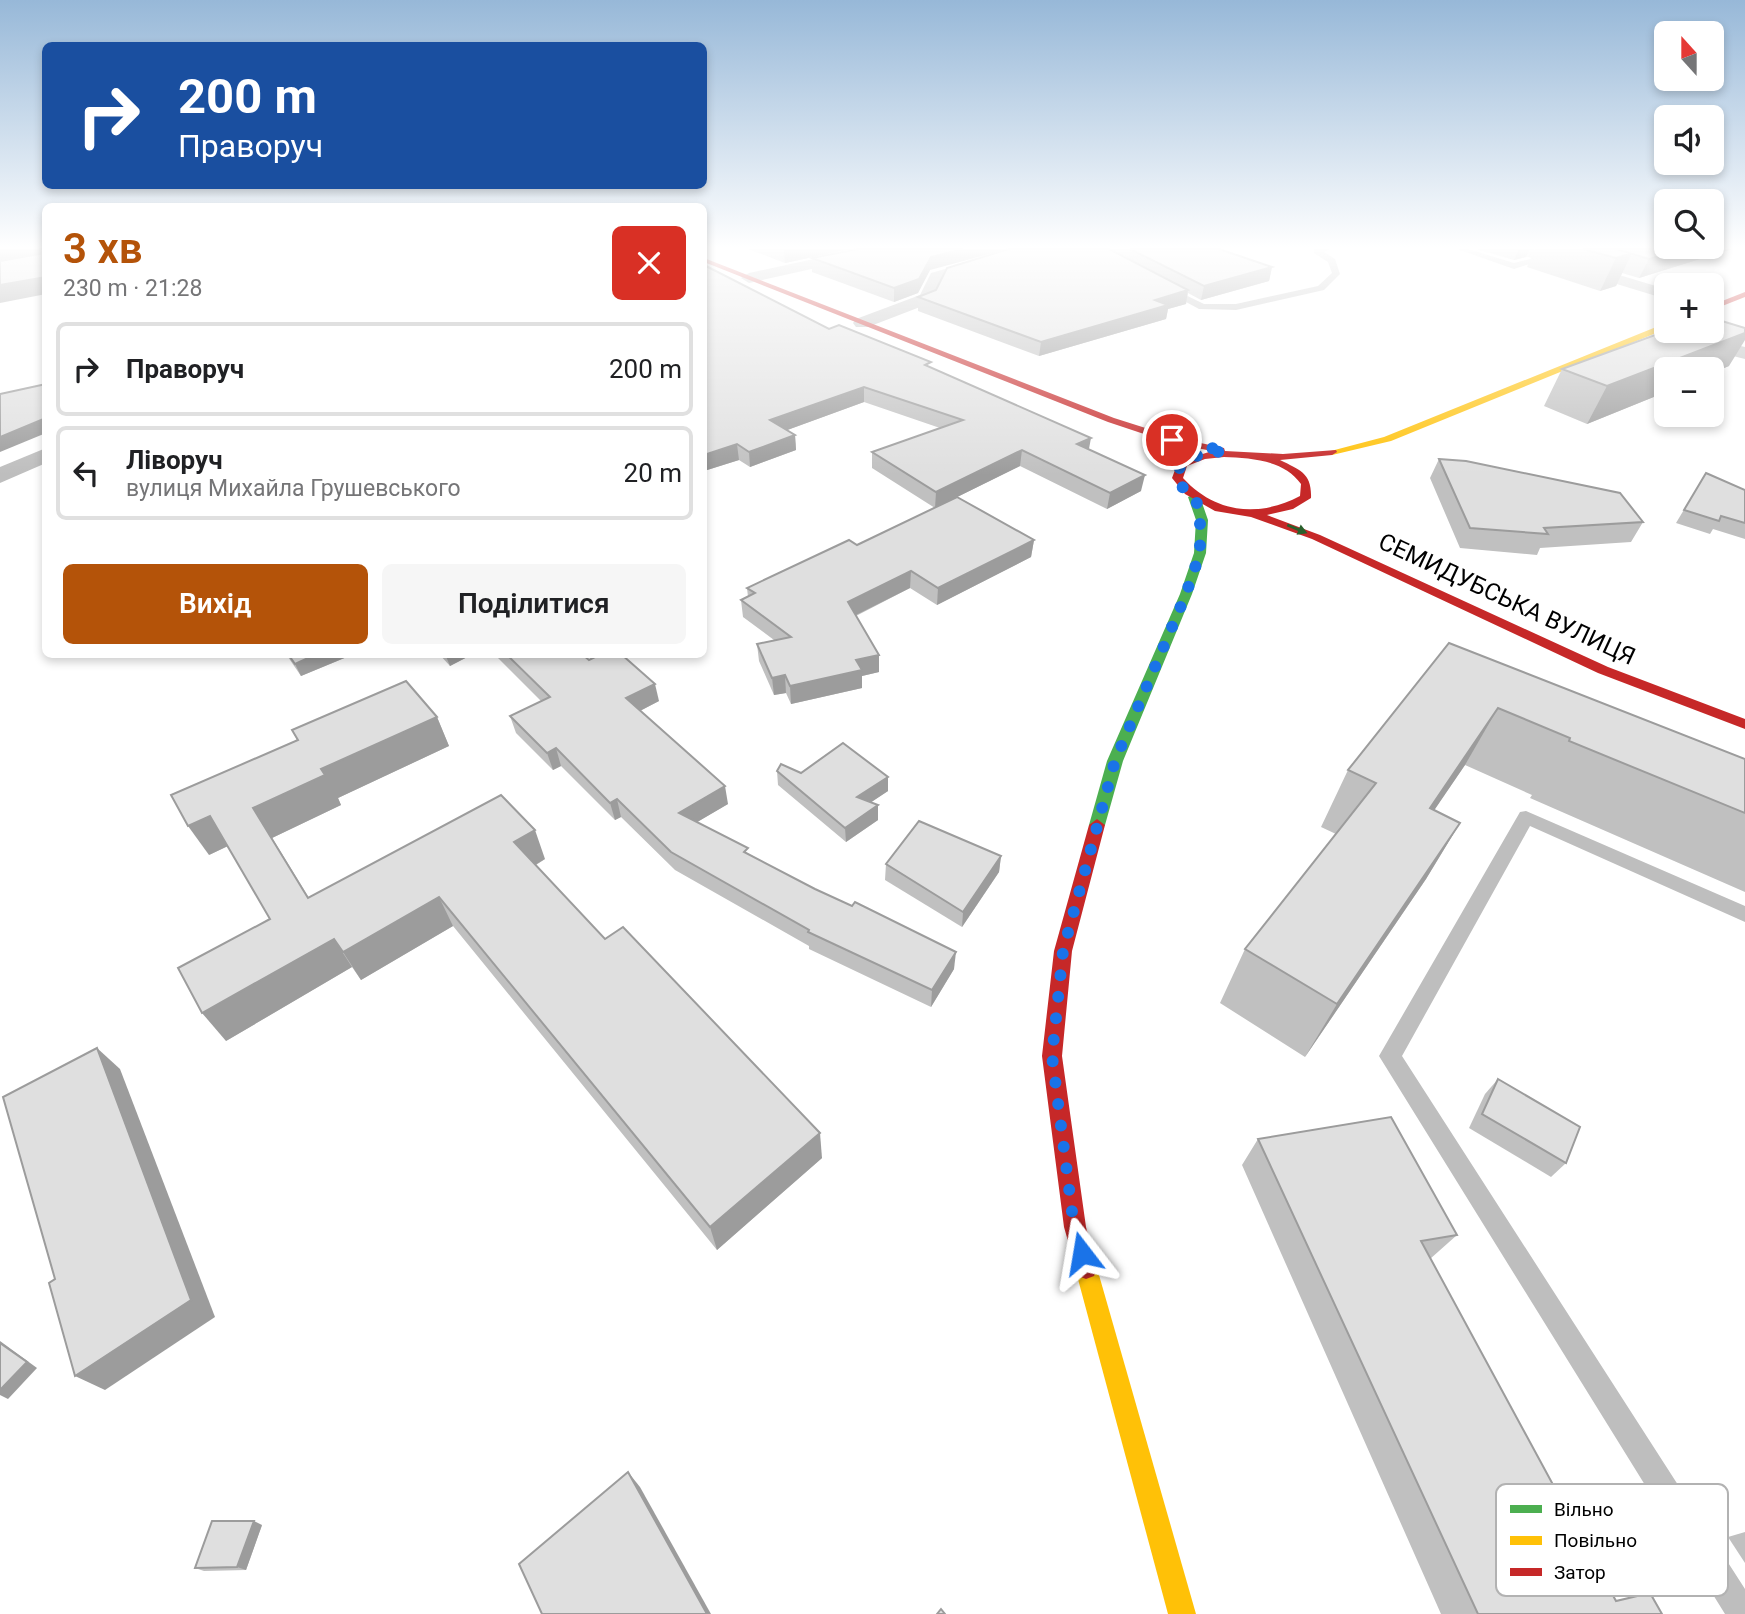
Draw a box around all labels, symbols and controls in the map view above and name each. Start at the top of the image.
north arrow [1654,21,1724,91]
map controls [1654,21,1724,427]
text: 200 m [178,68,317,125]
icon: right [63,70,154,161]
button: sound [1654,105,1724,175]
text: Праворуч [178,127,323,165]
button: search [1654,189,1724,259]
text: 3 хв [63,224,142,273]
button: close [612,226,686,300]
button: + [1654,273,1724,343]
text: 230 m · 21:28 [63,275,202,302]
icon: right [67,350,105,388]
text: Праворуч [126,354,244,384]
text: 200 m [609,354,682,384]
button: − [1654,357,1724,427]
pin [1142,410,1202,470]
icon: arrive [1153,421,1191,459]
text: Ліворуч [126,445,223,475]
icon: left [67,454,105,492]
text: 20 m [624,458,682,488]
text: вулиця Михайла Грушевського [126,475,461,502]
one-way arrow [1287,523,1308,534]
street label: СЕМИДУБСЬКА ВУЛИЦЯ [1374,527,1640,671]
button: Вихід [63,564,368,644]
button: Поділитися [382,564,686,644]
position arrow [1045,1216,1119,1290]
legend [1496,1484,1728,1596]
text: Вільно [1554,1498,1614,1521]
text: Повільно [1554,1529,1637,1552]
text: Затор [1554,1561,1606,1584]

